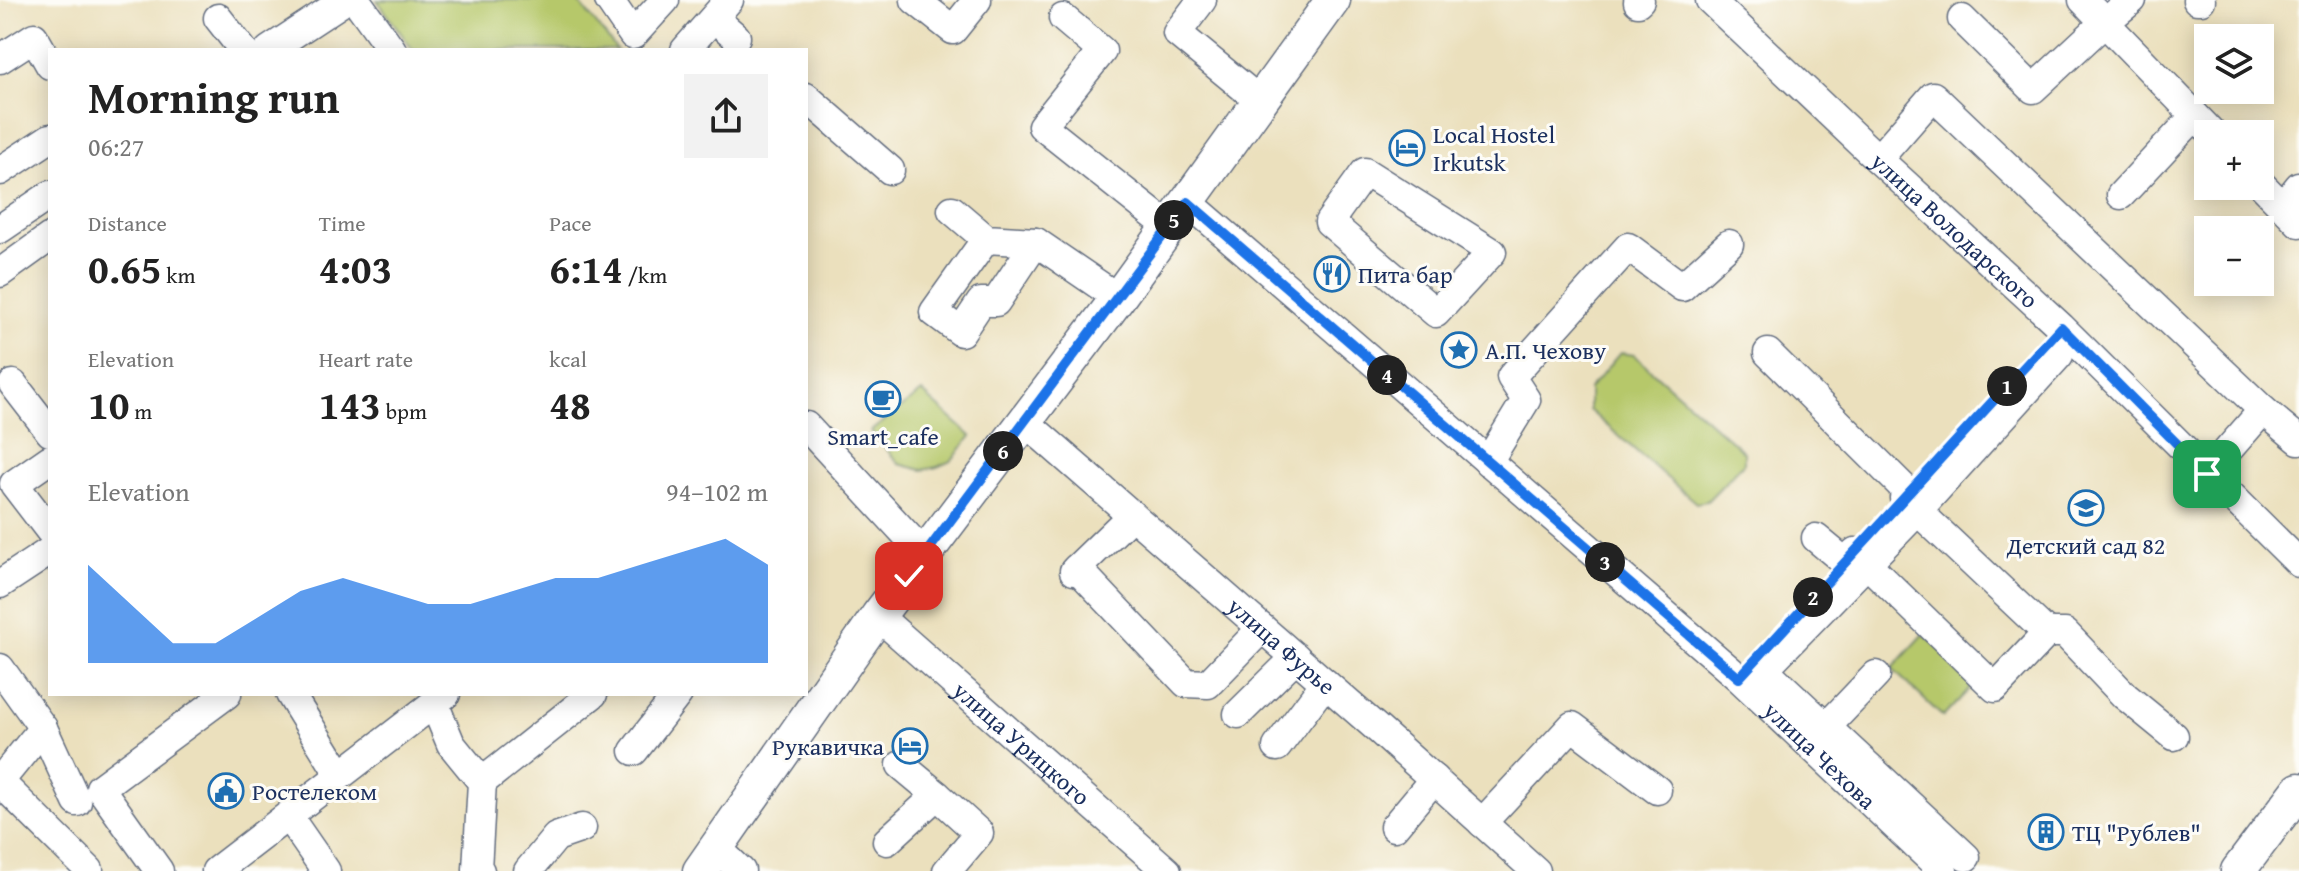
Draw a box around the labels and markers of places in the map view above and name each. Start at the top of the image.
place label: Local Hostel Irkutsk [1433,117,1555,180]
hotel icon: Local Hostel Irkutsk [1388,129,1426,167]
pin: 5 [1154,200,1194,240]
restaurant icon: Пита бар [1313,255,1351,293]
place label: Пита бар [1358,257,1453,292]
place icon: А.П. Чехову [1440,331,1478,369]
place label: А.П. Чехову [1485,333,1606,368]
pin: 4 [1367,355,1407,395]
pin: 1 [1987,366,2027,406]
cafe icon: Smart_cafe [864,380,902,418]
place label: Smart_cafe [827,419,939,454]
pin: 6 [983,431,1023,471]
pin [2173,440,2241,508]
school or university icon: Детский сад 82 [2067,489,2105,527]
place label: Детский сад 82 [2006,528,2165,563]
pin [875,542,943,610]
pin: 3 [1585,542,1625,582]
pin: 2 [1793,577,1833,617]
hotel icon: Рукавичка [891,727,929,765]
place label: Рукавичка [772,729,885,764]
public building icon: Ростелеком [207,772,245,810]
place label: Ростелеком [252,774,377,809]
building icon: ТЦ "Рублев" [2027,813,2065,851]
place label: ТЦ "Рублев" [2072,815,2201,850]

